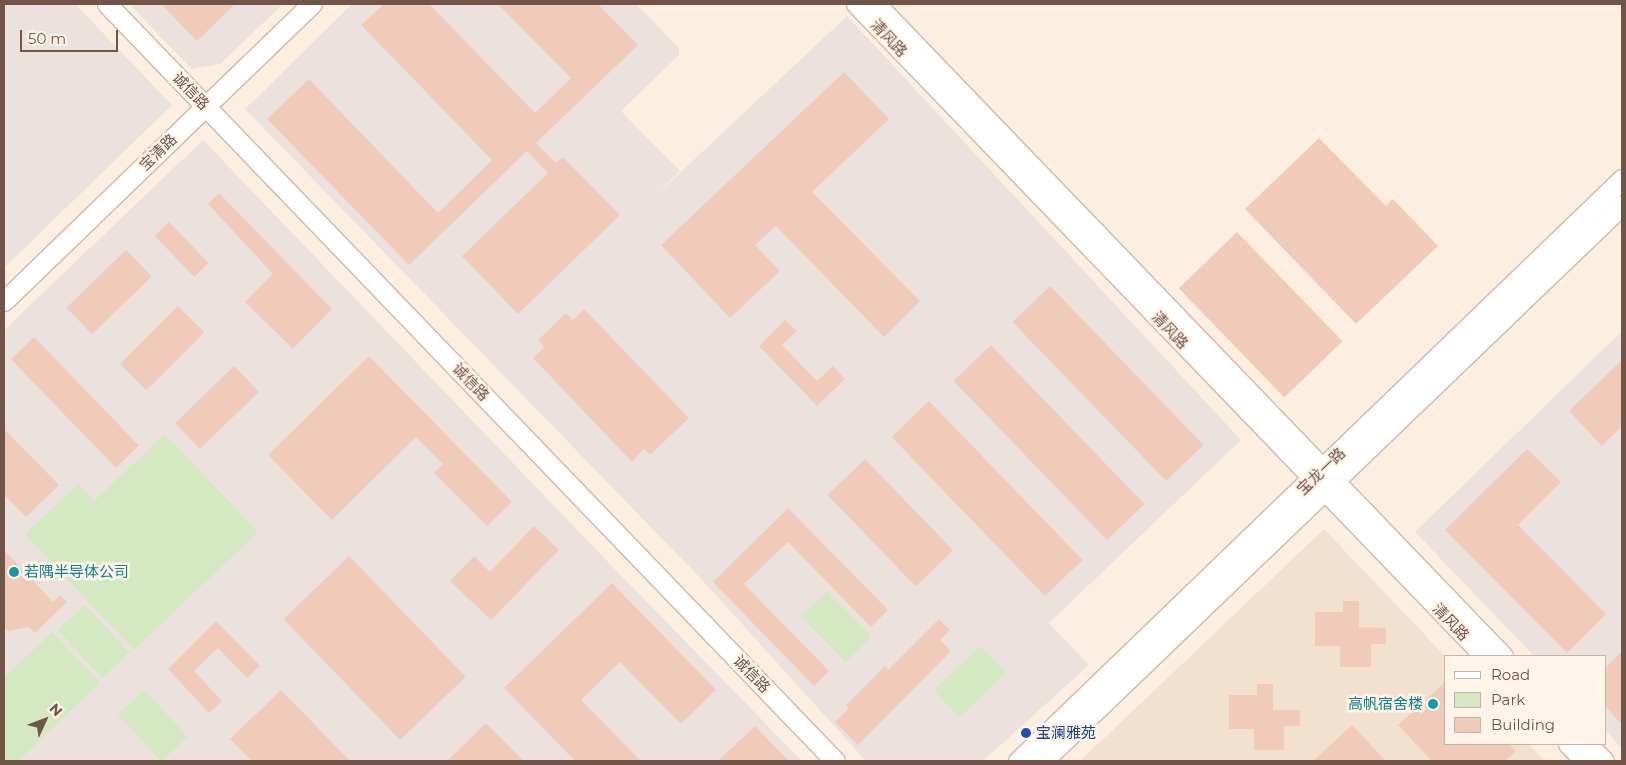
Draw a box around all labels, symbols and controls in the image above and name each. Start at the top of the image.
street label: 清风路 [867,16,911,60]
scale bar [22,20,120,52]
text: 50 m [28,29,66,48]
street label: 诚信路 [169,69,213,113]
street label: 宝清路 [136,130,180,174]
street label: 清风路 [1148,308,1192,352]
street label: 诚信路 [449,360,493,404]
street label: 宝龙一路 [1293,444,1349,498]
place label: 若隅半导体公司 [24,563,129,581]
marker: 若隅半导体公司 [8,566,20,578]
street label: 清风路 [1429,600,1473,644]
street label: 诚信路 [730,652,774,696]
legend [1444,655,1606,745]
text: Road [1491,665,1530,684]
text: Park [1491,690,1525,709]
north arrow [20,695,70,745]
place label: 高帆宿舍楼 [1348,695,1423,713]
marker: 高帆宿舍楼 [1427,698,1439,710]
text: N [46,699,66,720]
text: Building [1491,715,1555,734]
place label: 宝澜雅苑 [1036,724,1096,742]
marker: 宝澜雅苑 [1020,727,1032,739]

